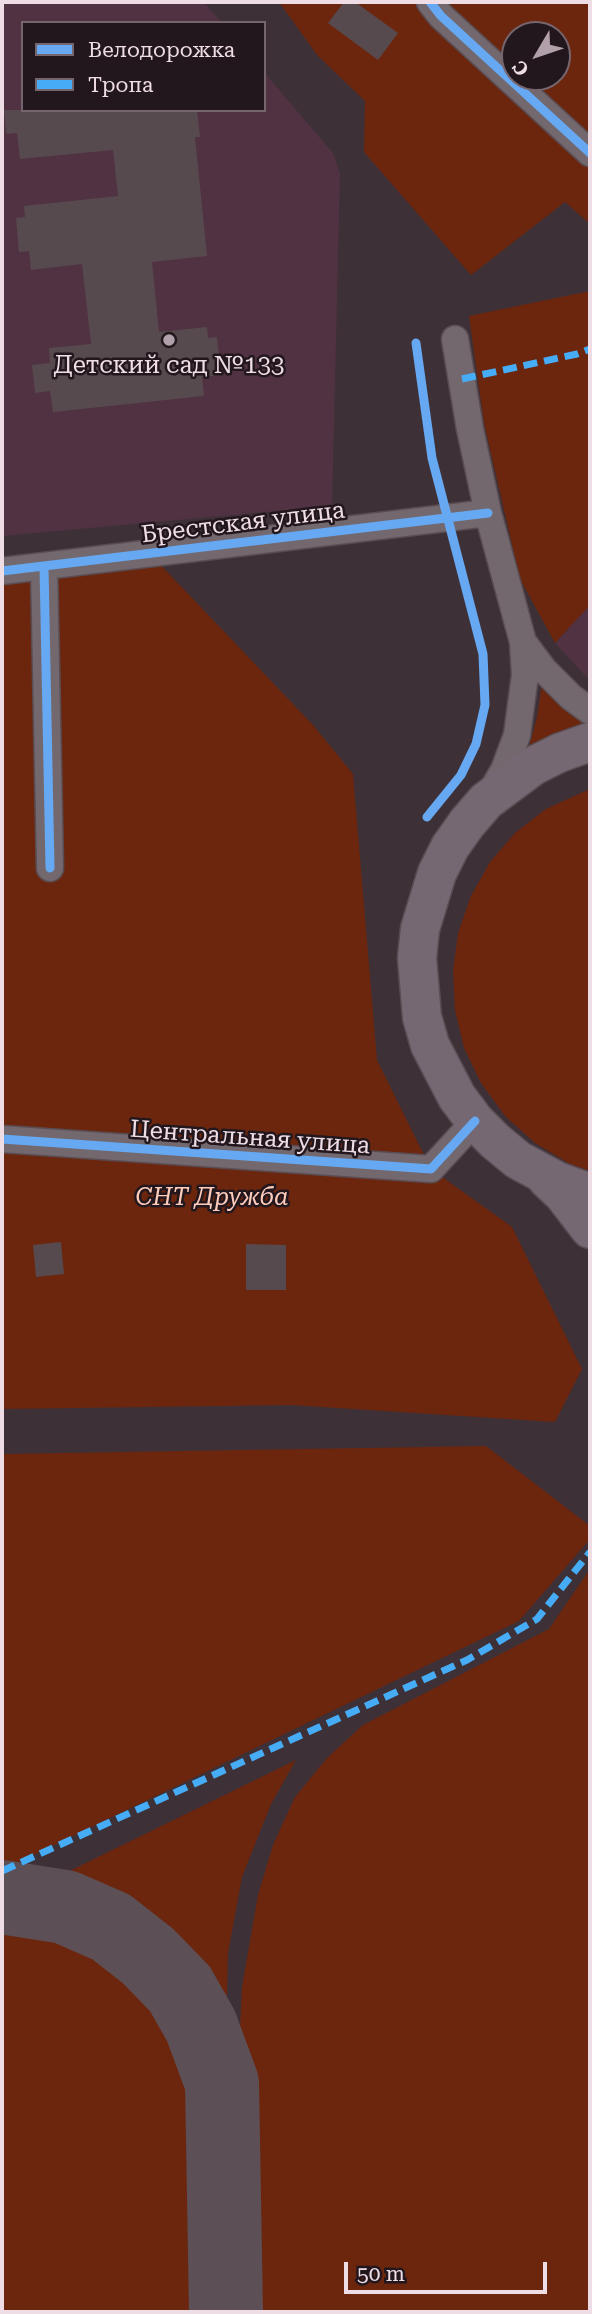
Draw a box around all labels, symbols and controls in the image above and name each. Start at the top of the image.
legend [21,21,266,112]
north arrow [501,21,571,91]
text: Велодорожка [88,38,235,62]
text: С [508,56,534,81]
text: Тропа [88,73,153,97]
marker: Детский сад №133 [161,332,177,348]
place label: Детский сад №133 [54,352,284,380]
street label: Брестская улица [140,496,346,550]
street label: Центральная улица [129,1115,371,1161]
park label: СНТ Дружба [136,1184,288,1212]
scale bar [347,2248,550,2292]
text: 50 m [357,2262,405,2286]

